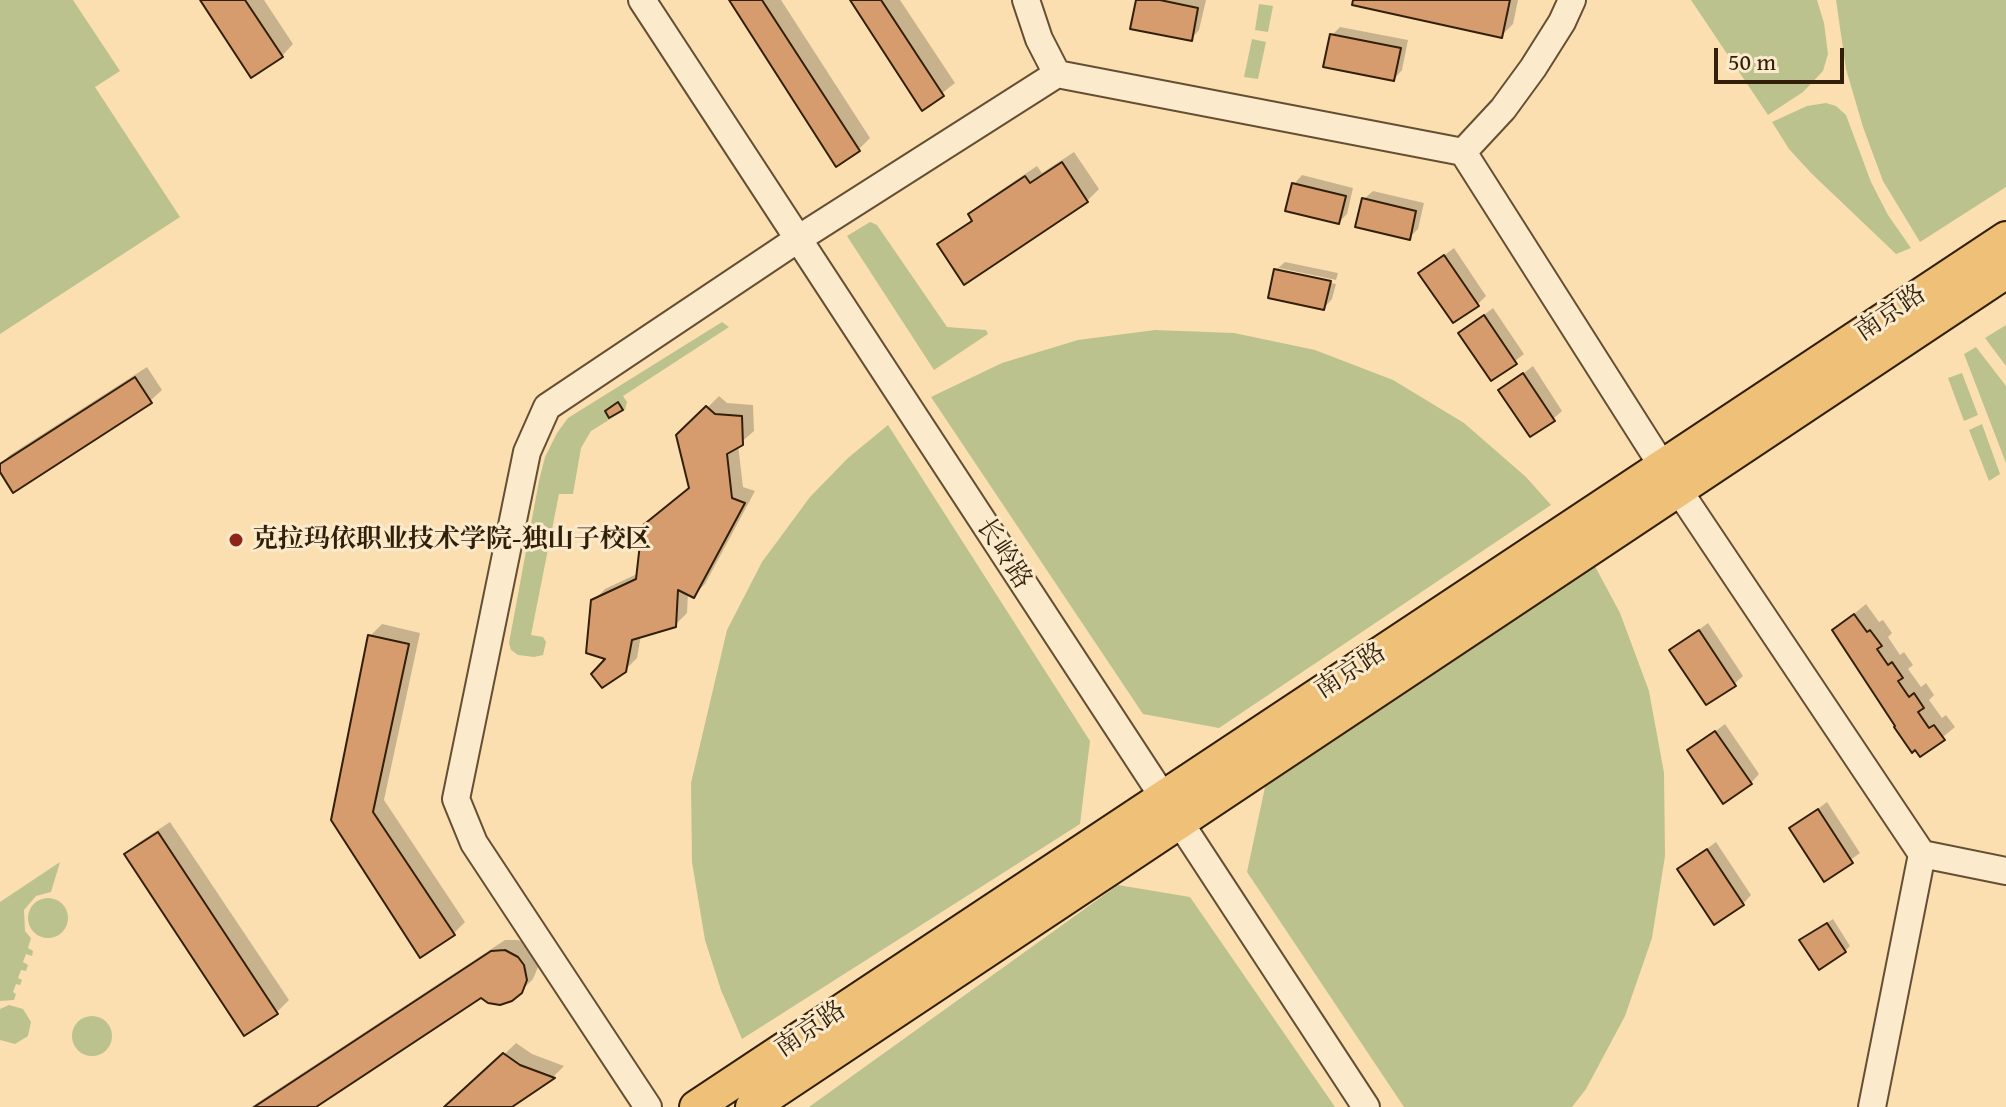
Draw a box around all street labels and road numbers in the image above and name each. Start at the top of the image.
street label: 南京路 [1850,279,1932,349]
street label: 长岭路 [969,513,1037,595]
street label: 南京路 [1310,638,1392,706]
street label: 南京路 [770,995,852,1065]

